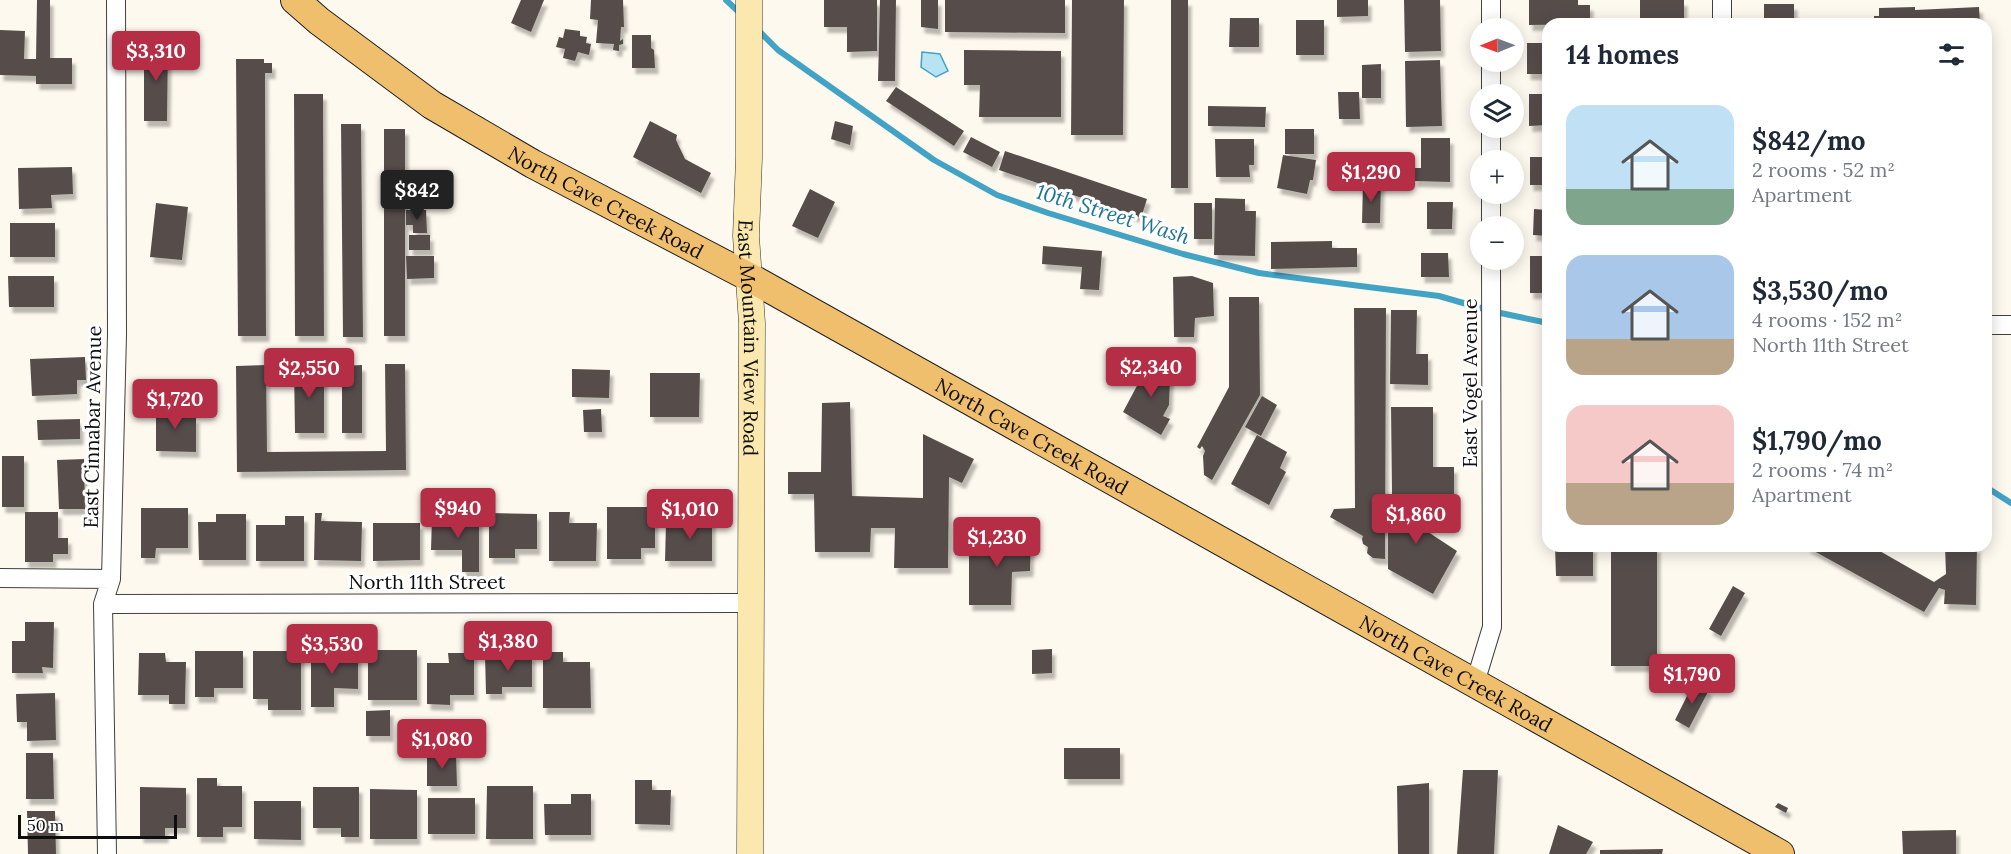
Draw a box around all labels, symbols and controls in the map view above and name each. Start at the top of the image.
north arrow [1470,18,1524,72]
map controls [1470,18,1524,270]
pin: $3,310 [107,31,205,82]
text: $3,310 [126,38,186,63]
text: 14 homes [1566,38,1679,71]
icon: filters [1935,38,1968,71]
button: layers [1470,84,1524,138]
text: $842/mo [1752,124,1866,157]
icon: home [1614,129,1686,201]
street label: North Cave Creek Road [504,140,708,264]
button: + [1470,150,1524,204]
pin: $1,290 [1322,152,1420,203]
text: 2 rooms · 52 m² [1752,157,1895,182]
text: $1,290 [1341,159,1401,184]
pin: $842 [381,170,453,221]
text: $842 [395,177,439,202]
water label: 10th Street Wash [1033,178,1193,250]
text: Apartment [1752,182,1852,207]
button: − [1470,216,1524,270]
street label: East Mountain View Road [733,219,765,456]
text: $3,530/mo [1752,274,1888,307]
icon: home [1614,279,1686,351]
street label: East Vogel Avenue [1457,298,1482,468]
text: 4 rooms · 152 m² [1752,307,1902,332]
street label: East Cinnabar Avenue [78,325,106,529]
text: North 11th Street [1752,332,1909,357]
pin: $2,340 [1102,347,1200,398]
pin: $2,550 [260,348,358,399]
text: $2,340 [1120,354,1182,379]
text: $2,550 [278,355,340,380]
street label: North Cave Creek Road [931,372,1133,499]
pin: $1,720 [126,379,224,430]
text: $1,720 [146,386,204,411]
text: $1,790/mo [1752,424,1882,457]
icon: home [1614,429,1686,501]
text: 2 rooms · 74 m² [1752,457,1893,482]
text: Apartment [1752,482,1852,507]
pin: $940 [422,488,494,539]
pin: $1,010 [641,489,739,540]
pin: $1,860 [1367,494,1465,545]
text: $940 [435,495,481,520]
text: $1,010 [661,496,719,521]
text: $1,860 [1386,501,1446,526]
pin: $1,230 [948,517,1046,568]
text: $1,230 [967,524,1027,549]
street label: North 11th Street [349,569,506,594]
street label: North Cave Creek Road [1355,609,1557,737]
pin: $1,380 [459,621,557,672]
pin: $3,530 [283,624,381,675]
text: $1,380 [478,628,538,653]
text: $3,530 [301,631,363,656]
pin: $1,790 [1643,654,1741,705]
text: $1,790 [1663,661,1721,686]
pin: $1,080 [393,719,491,770]
text: $1,080 [411,726,473,751]
scale bar [18,812,177,840]
text: 50 m [27,815,64,835]

